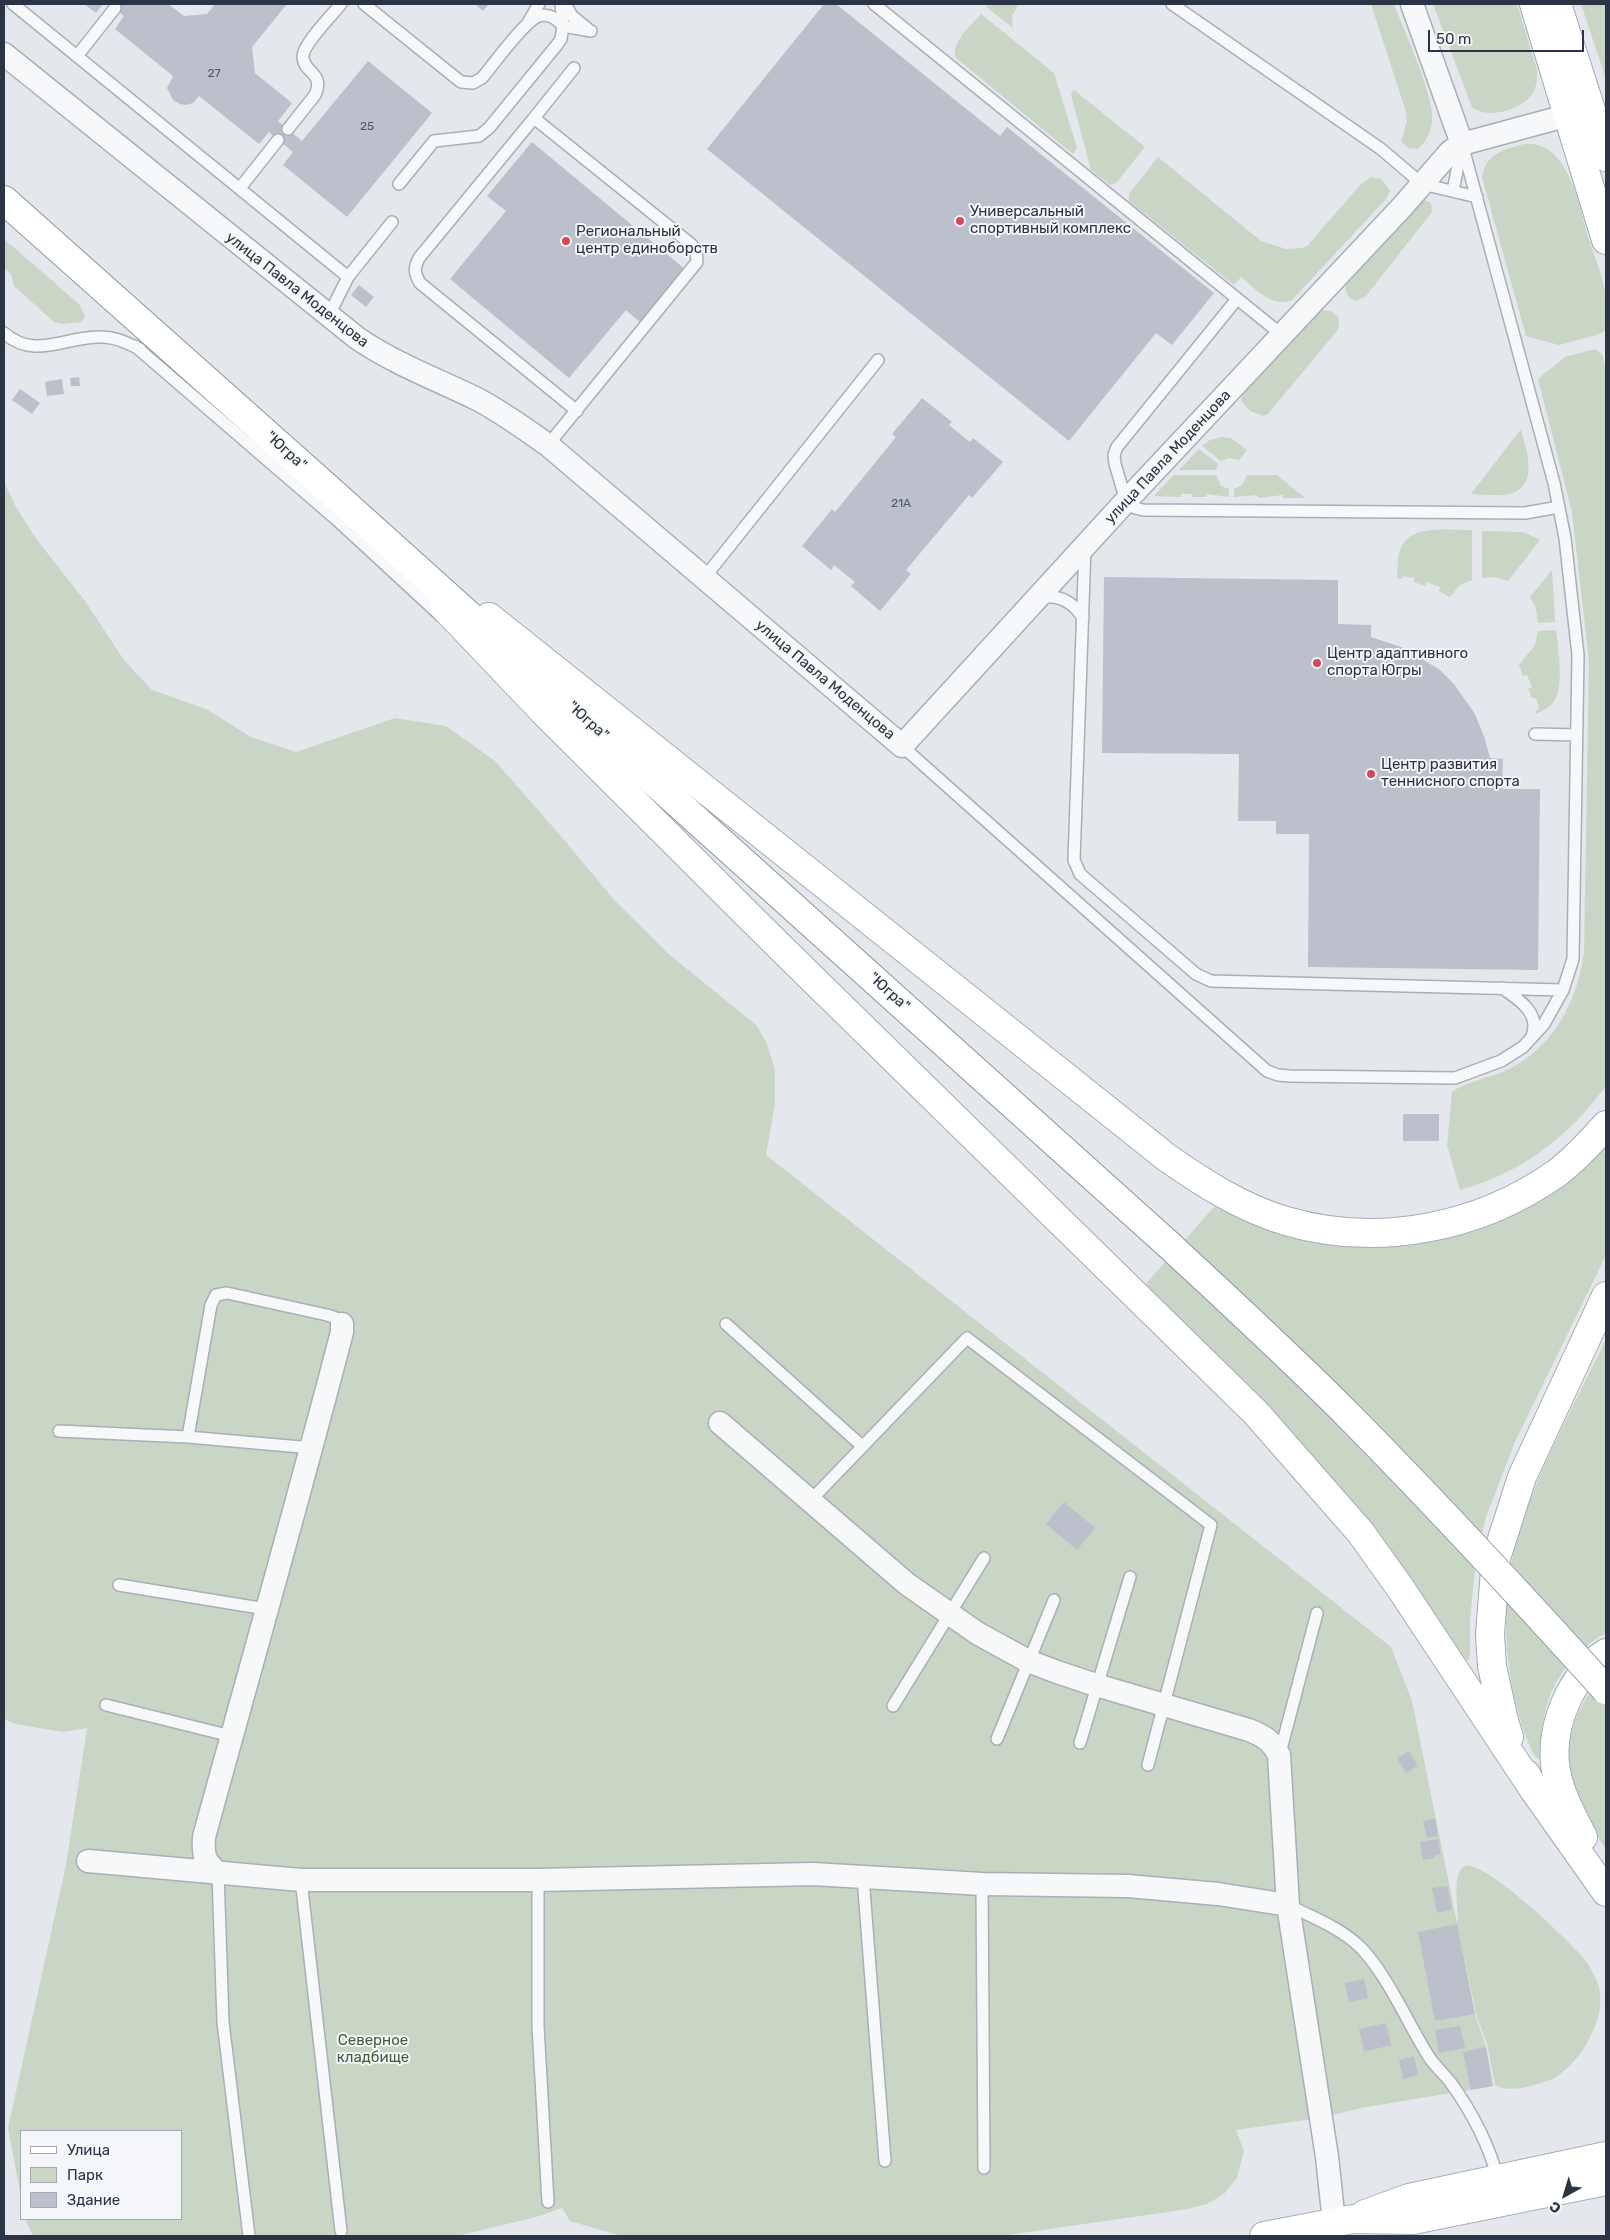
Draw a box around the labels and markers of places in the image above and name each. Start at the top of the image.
place label: Универсальный спортивный комплекс [970,203,1131,238]
marker: Универсальный спортивный комплекс [954,215,966,227]
place label: Региональный центр единоборств [576,223,718,258]
marker: Региональный центр единоборств [560,235,572,247]
place label: Центр адаптивного спорта Югры [1327,645,1468,680]
marker: Центр адаптивного спорта Югры [1311,657,1323,669]
place label: Центр развития теннисного спорта [1381,756,1520,791]
marker: Центр развития теннисного спорта [1365,768,1377,780]

